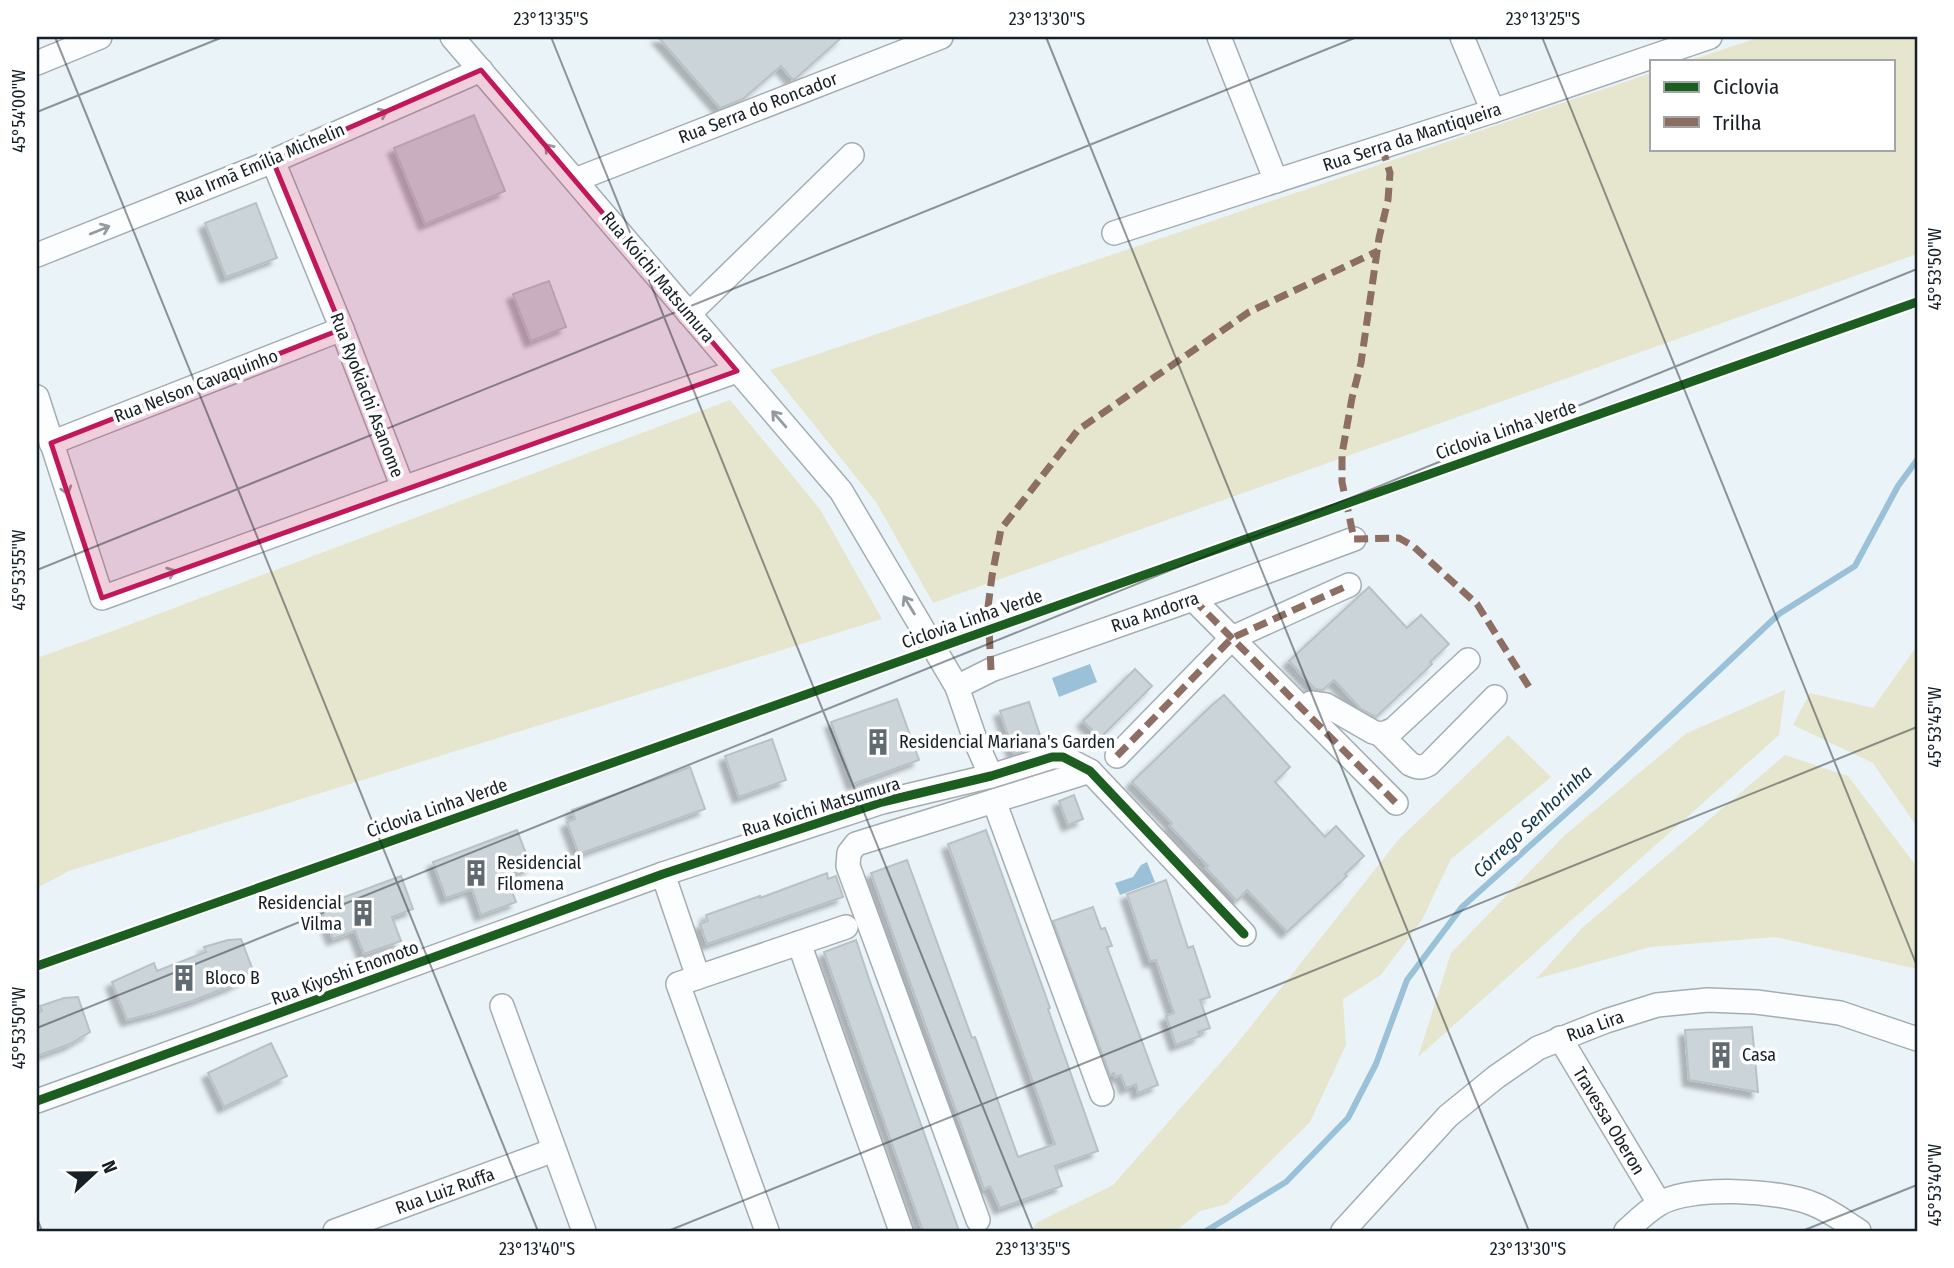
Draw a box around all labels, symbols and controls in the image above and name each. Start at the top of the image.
text: 23°13'35"S [514,8,588,30]
text: 23°13'30"S [1009,8,1085,30]
text: 23°13'25"S [1506,8,1580,30]
legend [1650,60,1895,150]
street label: Rua Serra do Roncador [675,67,841,149]
text: 45°54'00"W [8,69,30,153]
text: Ciclovia [1713,74,1779,100]
street label: Rua Serra da Mantiqueira [1320,98,1504,176]
one-way arrow [367,108,388,121]
text: Trilha [1713,110,1762,136]
street label: Rua Irmã Emília Michelin [172,118,348,210]
one-way arrow [544,144,560,162]
street label: Rua Koichi Matsumura [597,207,719,347]
one-way arrow [89,222,110,235]
text: 45°53'50"W [1924,227,1946,310]
street label: Rua Ryokiachi Asanome [325,309,409,481]
street label: Rua Nelson Cavaquinho [111,345,281,427]
street label: Ciclovia Linha Verde [1433,396,1579,464]
one-way arrow [771,410,787,428]
one-way arrow [60,474,72,496]
text: 45°53'55"W [8,529,30,611]
one-way arrow [154,567,176,579]
street label: Ciclovia Linha Verde [899,585,1045,653]
street label: Rua Andorra [1108,587,1202,637]
one-way arrow [901,595,915,615]
text: 45°53'45"W [1924,686,1946,767]
building icon: Residencial Mariana's Garden [863,727,893,757]
place label: Residencial Mariana's Garden [899,731,1115,753]
water label: Córrego Senhorinha [1468,760,1597,882]
street label: Rua Koichi Matsumura [739,772,903,841]
street label: Ciclovia Linha Verde [364,774,510,842]
place label: Residencial Filomena [497,852,582,895]
building icon: Residencial Filomena [461,858,491,888]
place label: Residencial Vilma [258,892,342,935]
building icon: Residencial Vilma [348,898,378,928]
street label: Rua Kiyoshi Enomoto [268,936,422,1010]
building icon: Bloco B [169,963,199,993]
place label: Bloco B [205,967,260,989]
text: 45°53'50"W [8,986,30,1069]
street label: Rua Lira [1563,1005,1627,1046]
building icon: Casa [1706,1040,1736,1070]
place label: Casa [1742,1044,1776,1066]
street label: Travessa Oberon [1568,1063,1650,1179]
north arrow [60,1138,130,1208]
text: 45°53'40"W [1924,1143,1946,1226]
text: N [97,1157,122,1176]
street label: Rua Luiz Ruffa [392,1163,498,1219]
text: 23°13'40"S [499,1238,575,1260]
text: 23°13'35"S [996,1238,1070,1260]
text: 23°13'30"S [1490,1238,1566,1260]

